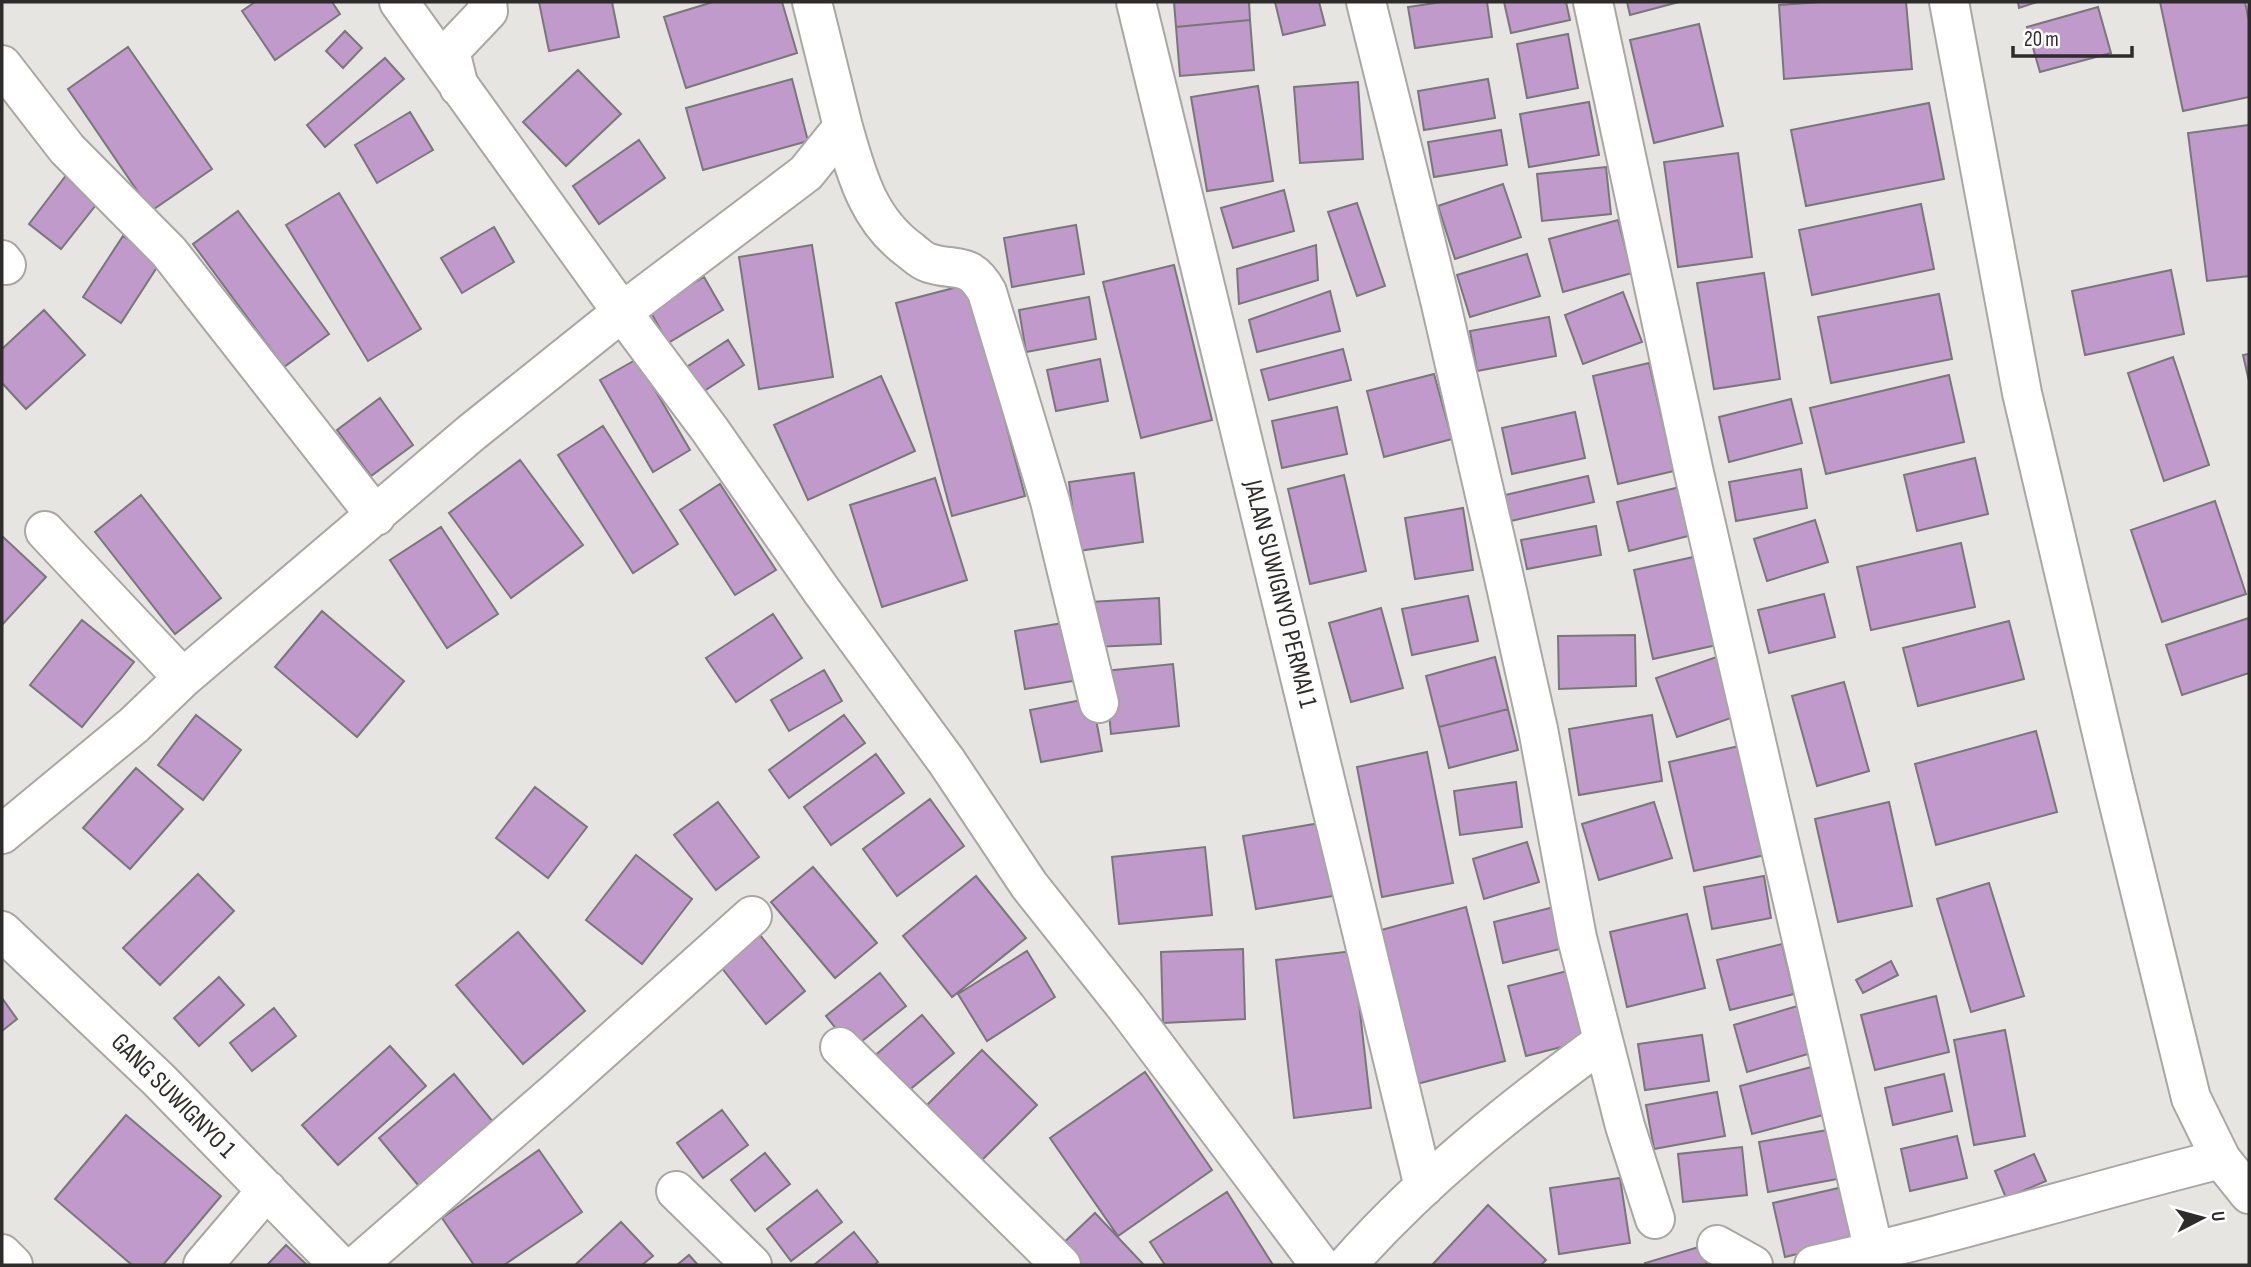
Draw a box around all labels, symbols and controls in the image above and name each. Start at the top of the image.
scale bar [2013,14,2132,58]
text: 20 m [2024,27,2059,52]
street label: JALAN SUWIGNYO PERMAI 1 [1236,476,1323,711]
street label: GANG SUWIGNYO 1 [104,1027,242,1165]
north arrow [2167,1183,2237,1253]
text: U [2205,1210,2229,1223]

